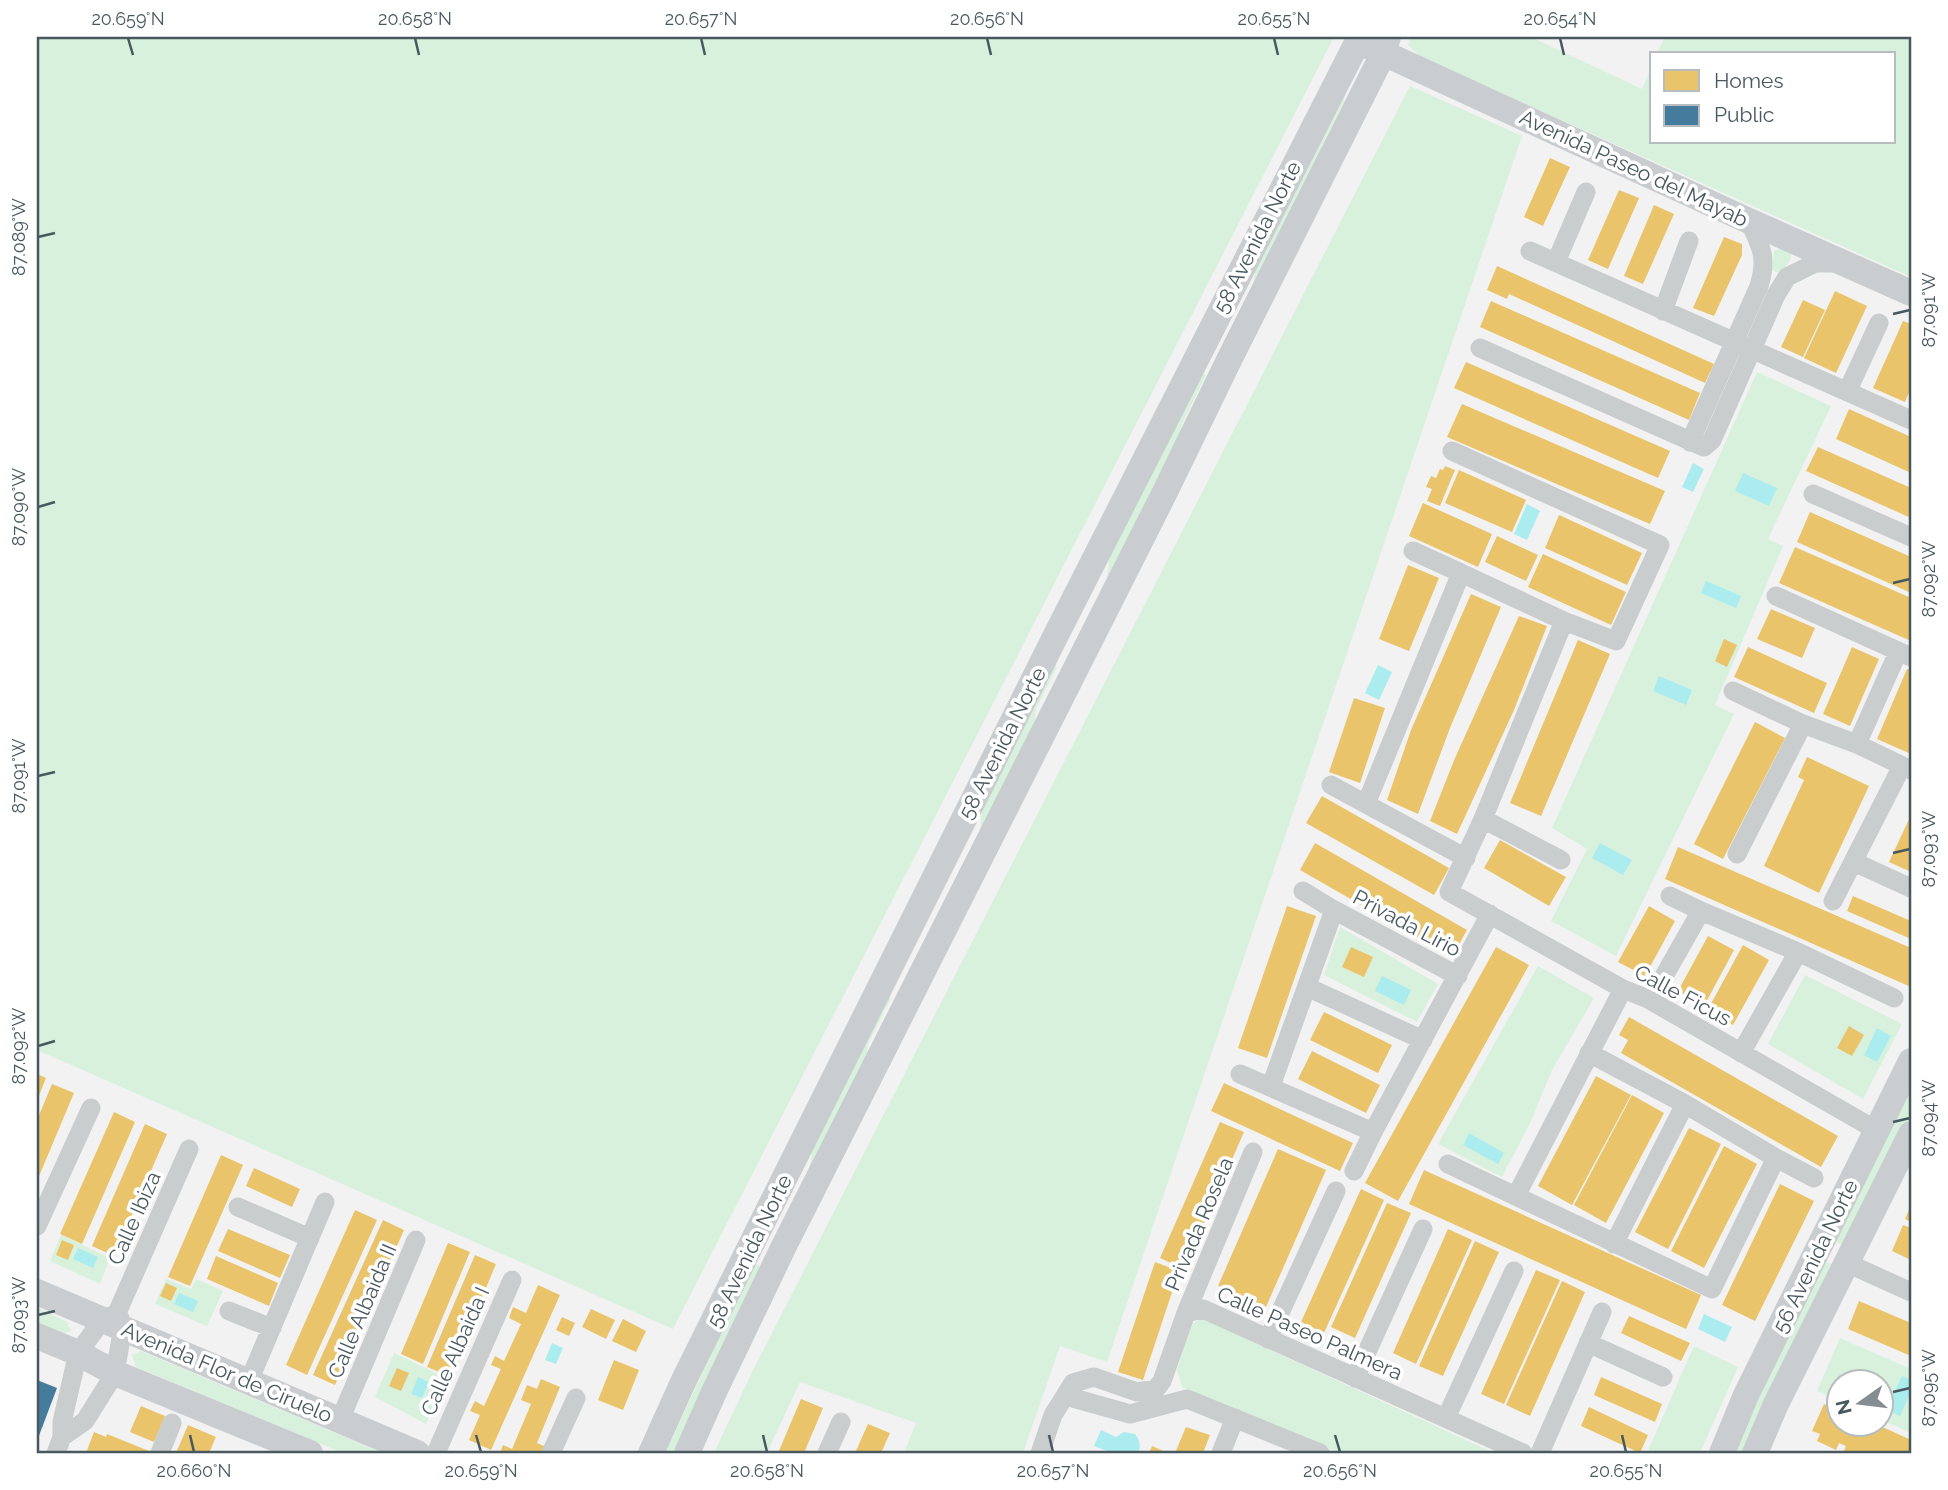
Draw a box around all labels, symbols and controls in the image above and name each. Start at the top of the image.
text: 20.659°N [91,8,165,29]
text: 20.658°N [378,8,452,29]
text: 20.657°N [665,8,737,29]
text: 20.656°N [950,8,1024,29]
text: 20.655°N [1238,8,1310,29]
text: 20.654°N [1524,8,1596,29]
legend [1650,52,1896,144]
text: Homes [1714,68,1784,93]
text: Public [1714,102,1774,127]
street label: Avenida Paseo del Mayab [1516,104,1752,232]
street label: 58 Avenida Norte [1208,157,1306,317]
text: 87.089°W [8,198,29,276]
text: 87.091°W [1918,272,1939,348]
text: 87.090°W [8,468,29,546]
text: 87.092°W [1918,540,1939,617]
street label: 58 Avenida Norte [953,663,1051,823]
text: 87.091°W [8,738,29,814]
text: 87.093°W [1918,810,1939,887]
street label: Privada Lirio [1349,884,1465,962]
street label: Calle Ficus [1630,959,1736,1031]
text: 87.092°W [8,1007,29,1084]
text: 87.094°W [1918,1079,1939,1157]
street label: Privada Rosela [1160,1153,1238,1295]
street label: Calle Ibiza [102,1167,166,1269]
street label: 58 Avenida Norte [701,1170,797,1332]
street label: 56 Avenida Norte [1767,1175,1863,1337]
street label: Calle Albaida II [322,1240,402,1382]
text: 87.093°W [8,1276,29,1353]
street label: Calle Paseo Palmera [1213,1281,1407,1385]
street label: Calle Albaida I [415,1283,495,1419]
street label: Avenida Flor de Ciruelo [118,1316,336,1428]
text: 87.095°W [1918,1349,1939,1427]
north arrow [1826,1368,1896,1438]
text: N [1831,1397,1856,1417]
text: 20.660°N [157,1460,231,1481]
text: 20.659°N [444,1460,518,1481]
text: 20.658°N [730,1460,804,1481]
text: 20.657°N [1017,1460,1089,1481]
text: 20.656°N [1303,1460,1377,1481]
text: 20.655°N [1590,1460,1662,1481]

